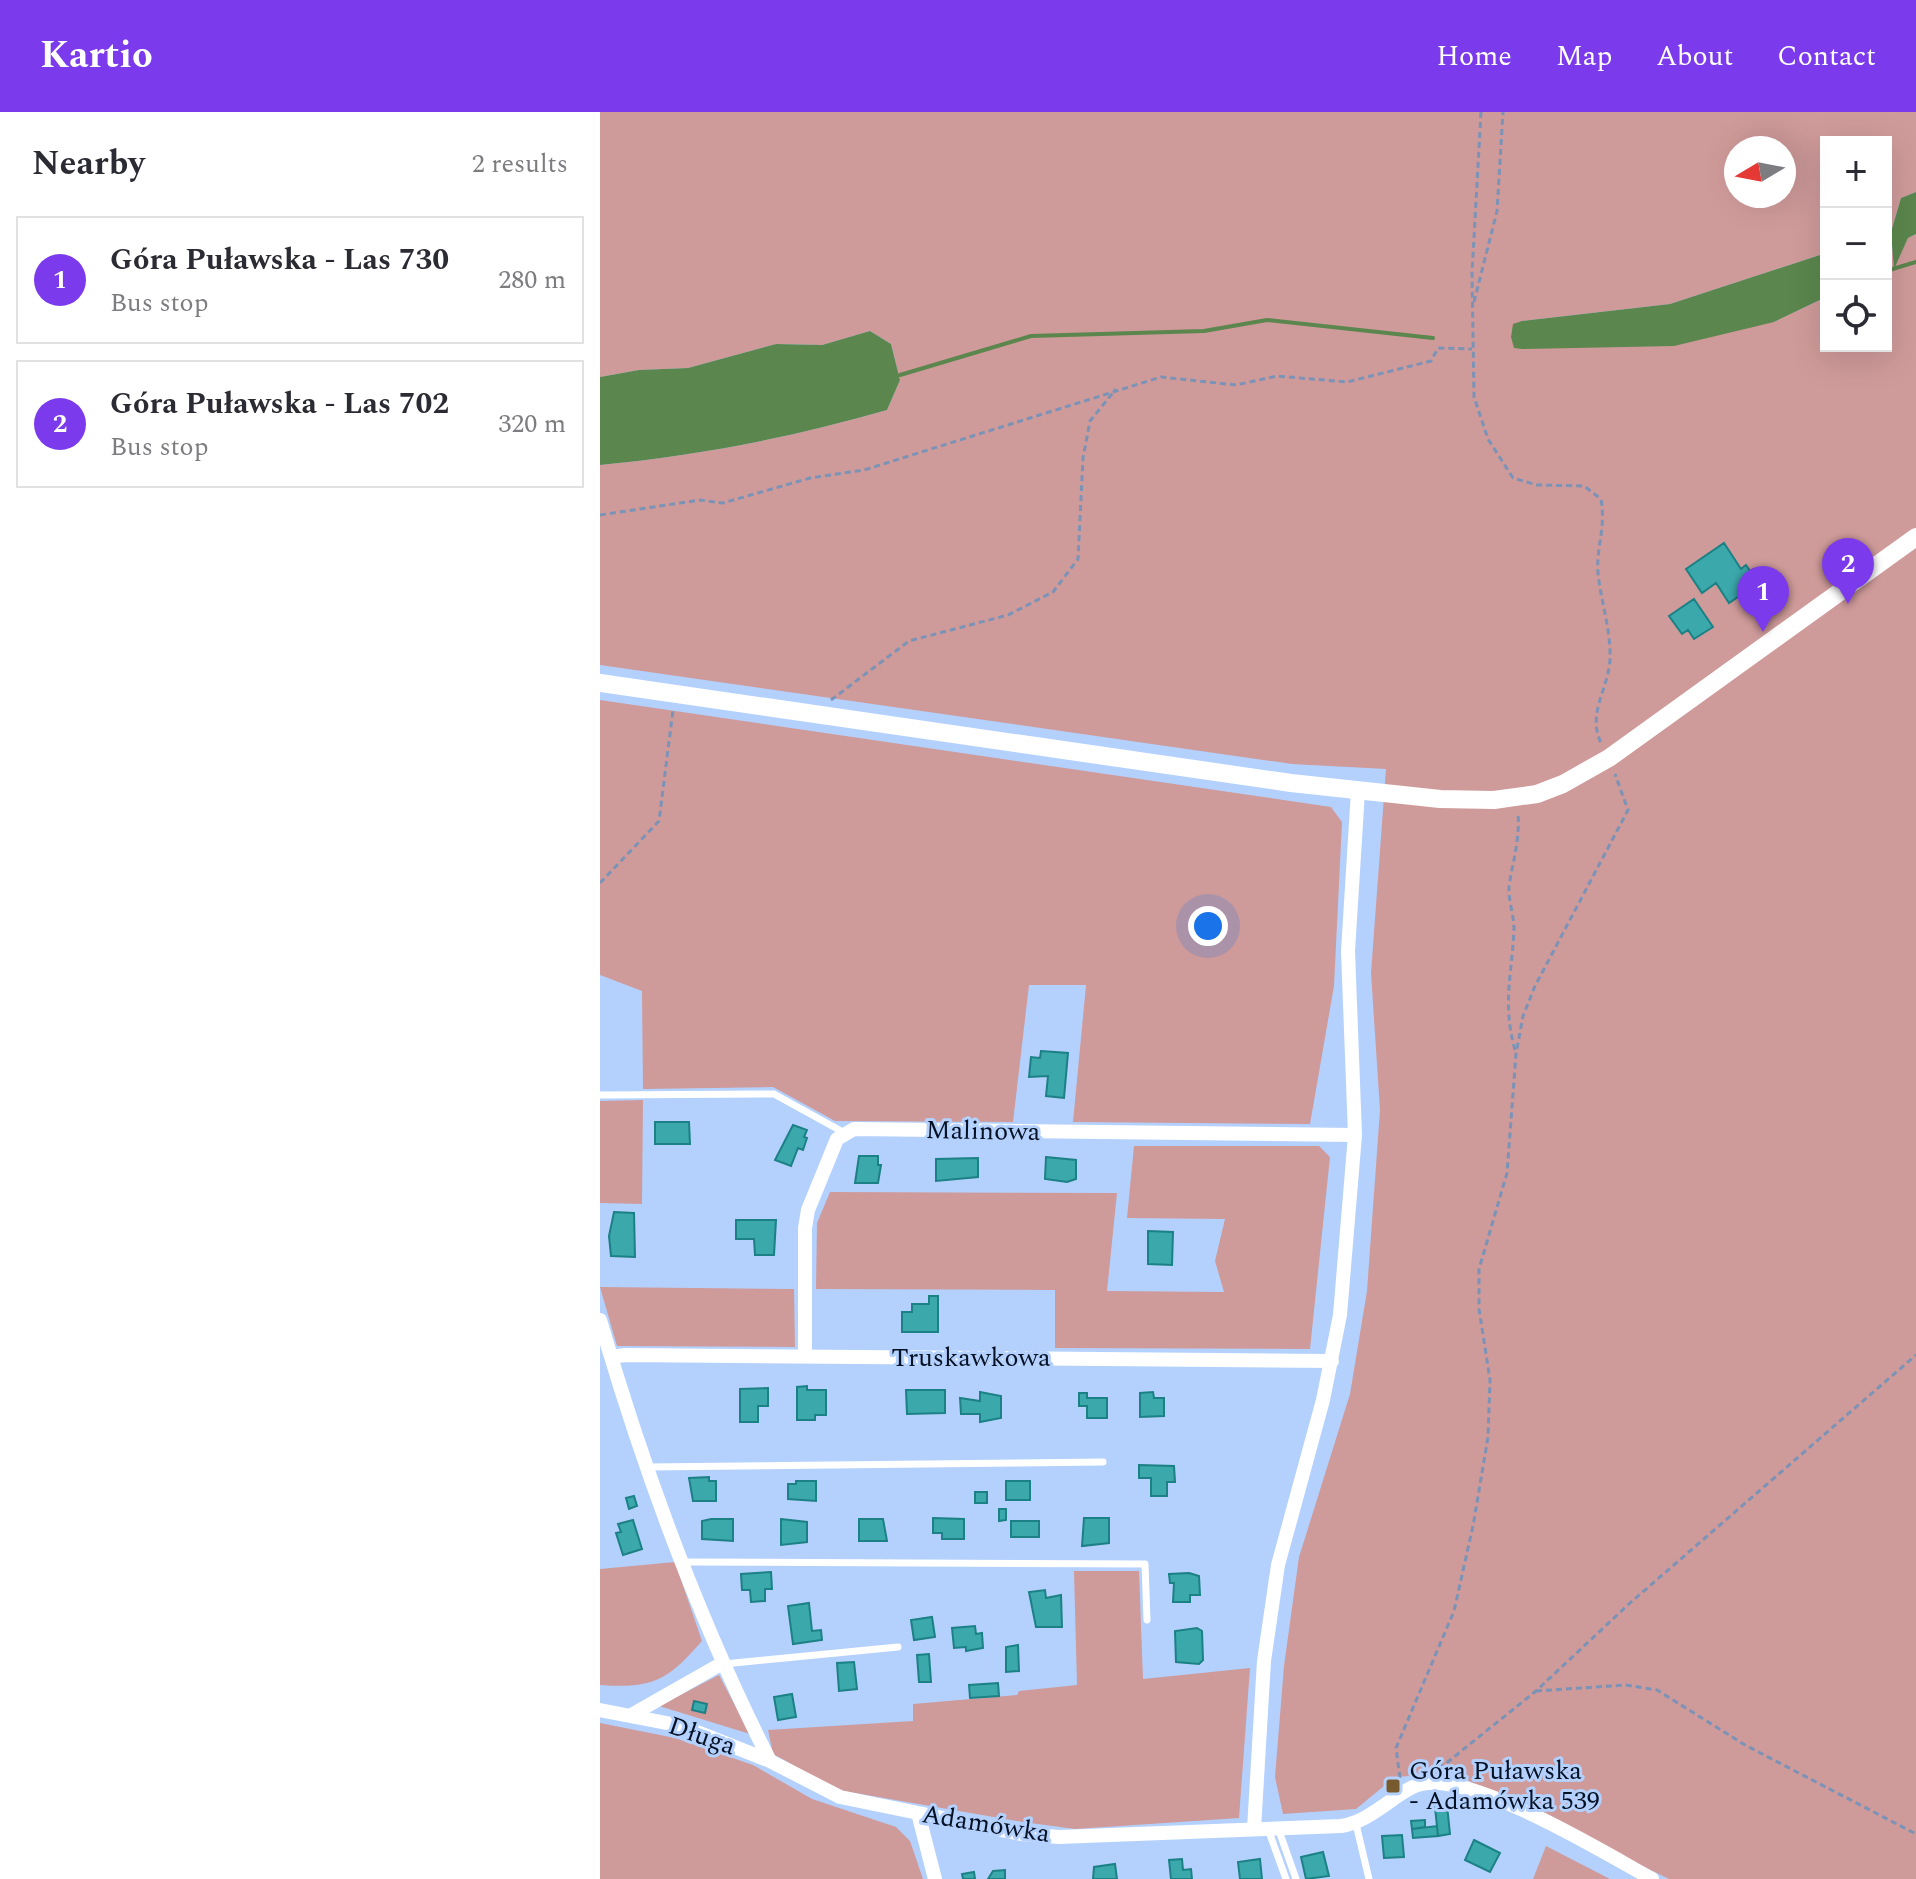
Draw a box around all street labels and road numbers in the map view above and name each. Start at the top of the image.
street label: Malinowa [925,1110,1041,1152]
street label: Truskawkowa [891,1338,1051,1378]
street label: Długa [663,1706,741,1766]
street label: Adamówka [919,1794,1053,1854]

